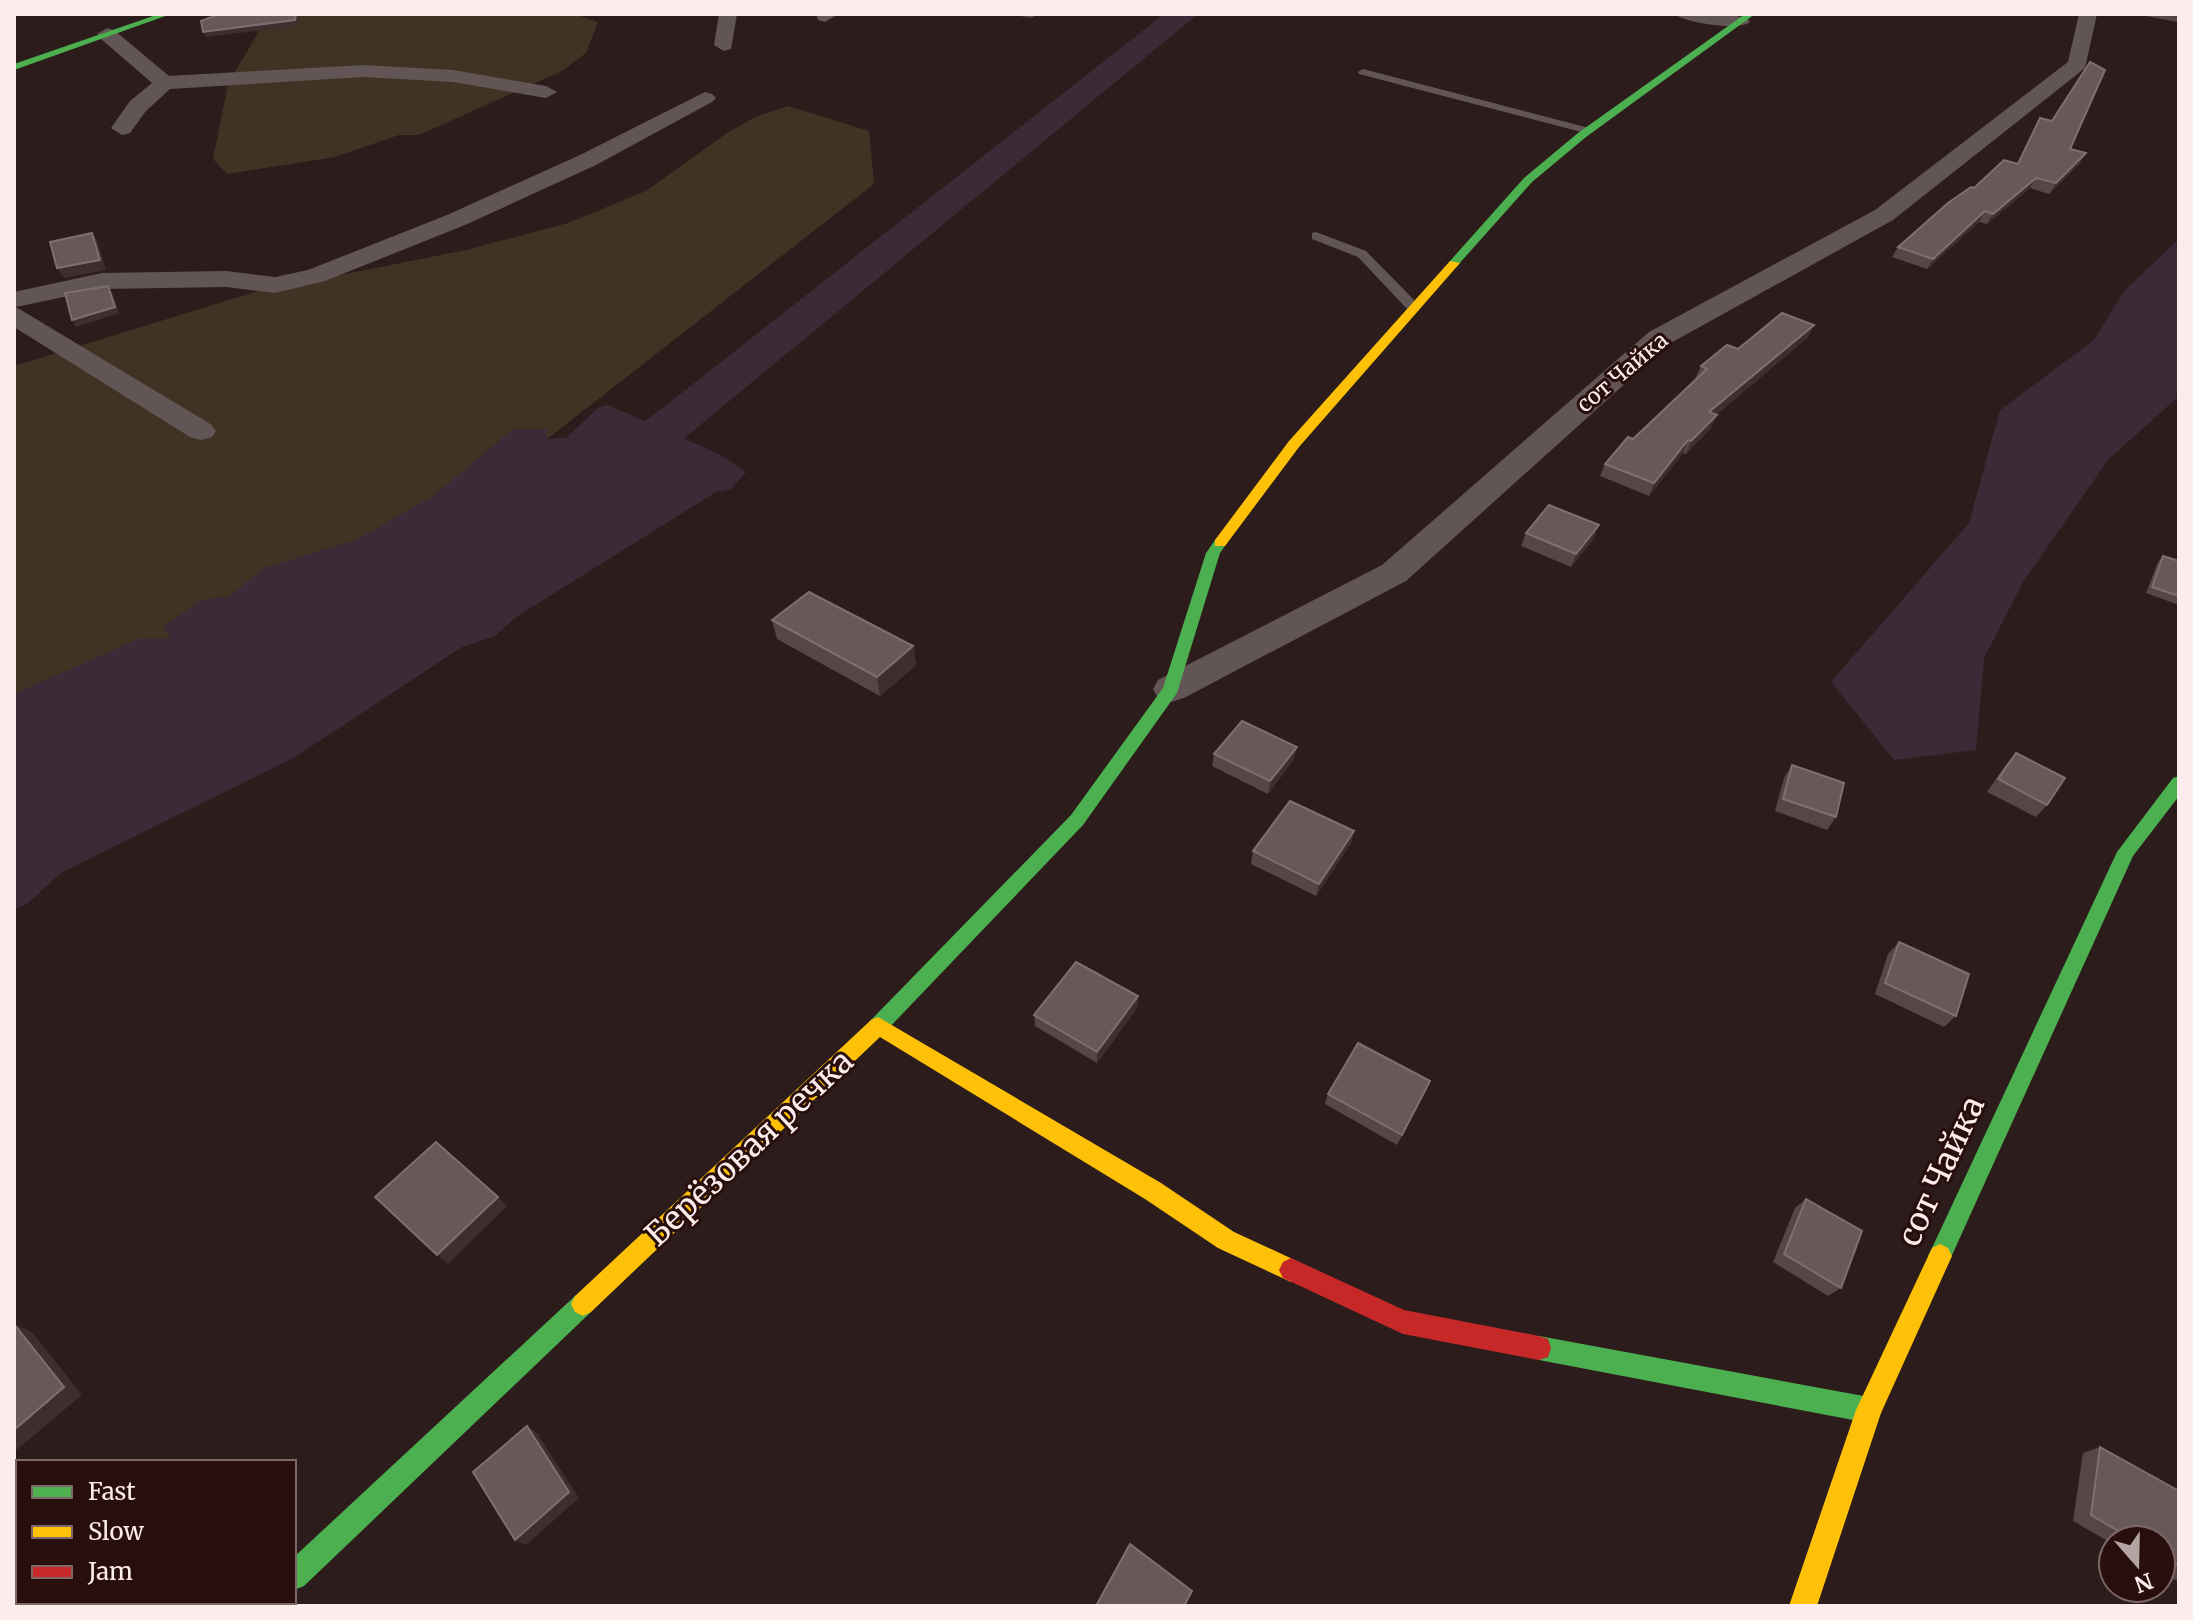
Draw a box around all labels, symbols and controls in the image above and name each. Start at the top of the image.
street label: сот Чайка [1571,326,1673,418]
street label: Берёзовая речка [637,1041,861,1255]
street label: сот Чайка [1889,1090,1993,1252]
legend [16,1460,296,1604]
text: Fast [88,1476,136,1507]
text: Slow [88,1516,144,1547]
north arrow [2097,1524,2177,1604]
text: Jam [87,1556,133,1587]
text: N [2130,1567,2157,1599]

